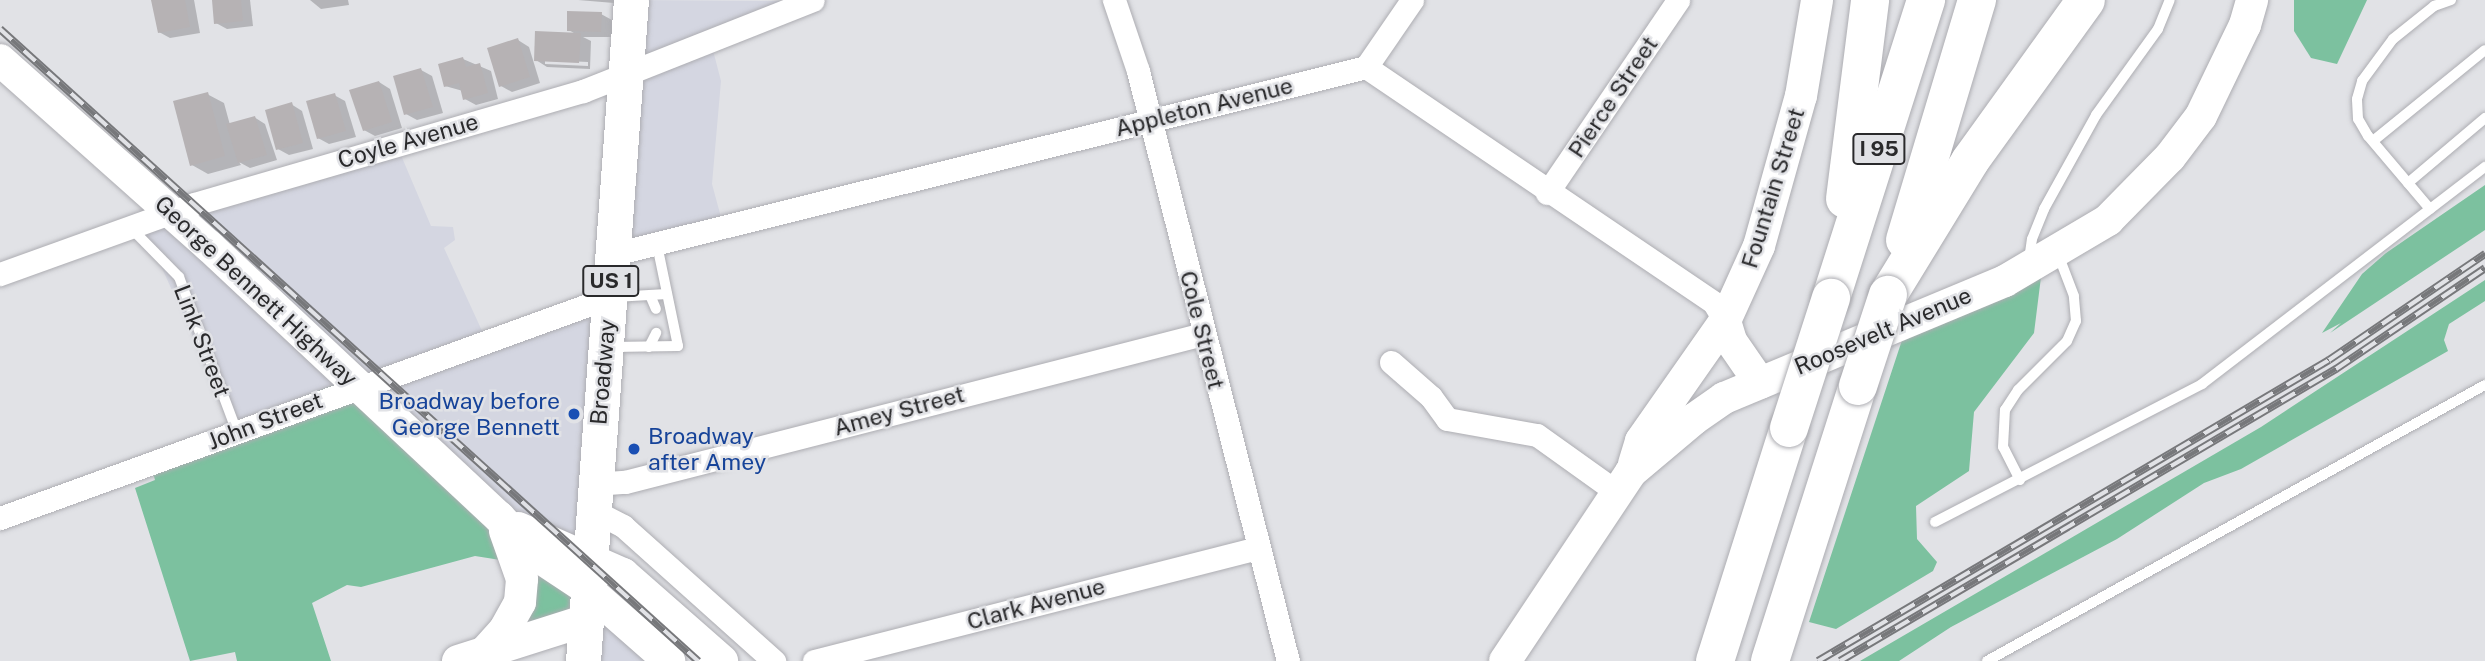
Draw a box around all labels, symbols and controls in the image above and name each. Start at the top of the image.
street label: Pierce Street [1562,31,1664,163]
street label: Appleton Avenue [1112,72,1296,142]
street label: Fountain Street [1736,105,1810,271]
street label: Coyle Avenue [335,108,481,174]
road number: I 95 [1851,132,1907,166]
street label: George Bennett Highway [149,190,363,392]
road number: US 1 [581,264,641,298]
street label: Cole Street [1174,268,1230,392]
street label: Link Street [168,281,236,401]
street label: Roosevelt Avenue [1790,281,1976,381]
street label: Broadway [585,318,621,426]
street label: Amey Street [831,380,967,442]
street label: John Street [203,386,327,456]
place label: Broadway before George Bennett [378,387,560,441]
marker: Broadway before George Bennett [566,406,582,422]
place label: Broadway after Amey [648,422,766,476]
marker: Broadway after Amey [626,441,642,457]
street label: Clark Avenue [964,572,1108,636]

